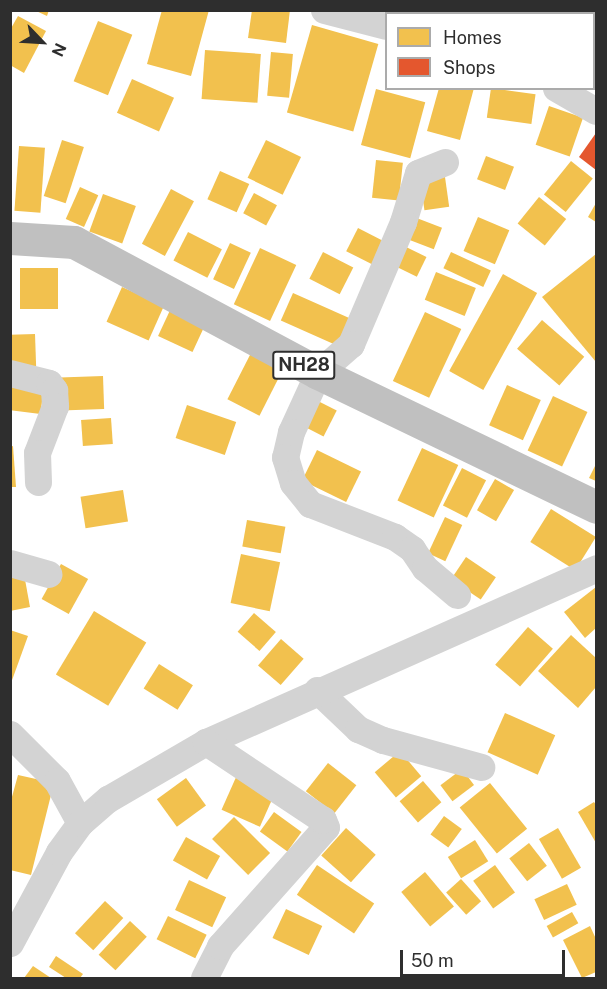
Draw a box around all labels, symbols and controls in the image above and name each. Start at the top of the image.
north arrow [12,12,72,72]
legend [385,12,595,90]
text: Homes [443,27,502,48]
text: N [48,40,70,59]
text: Shops [443,57,495,78]
road number: NH28 [271,350,337,380]
scale bar [403,938,568,976]
text: 50 m [411,950,454,971]

